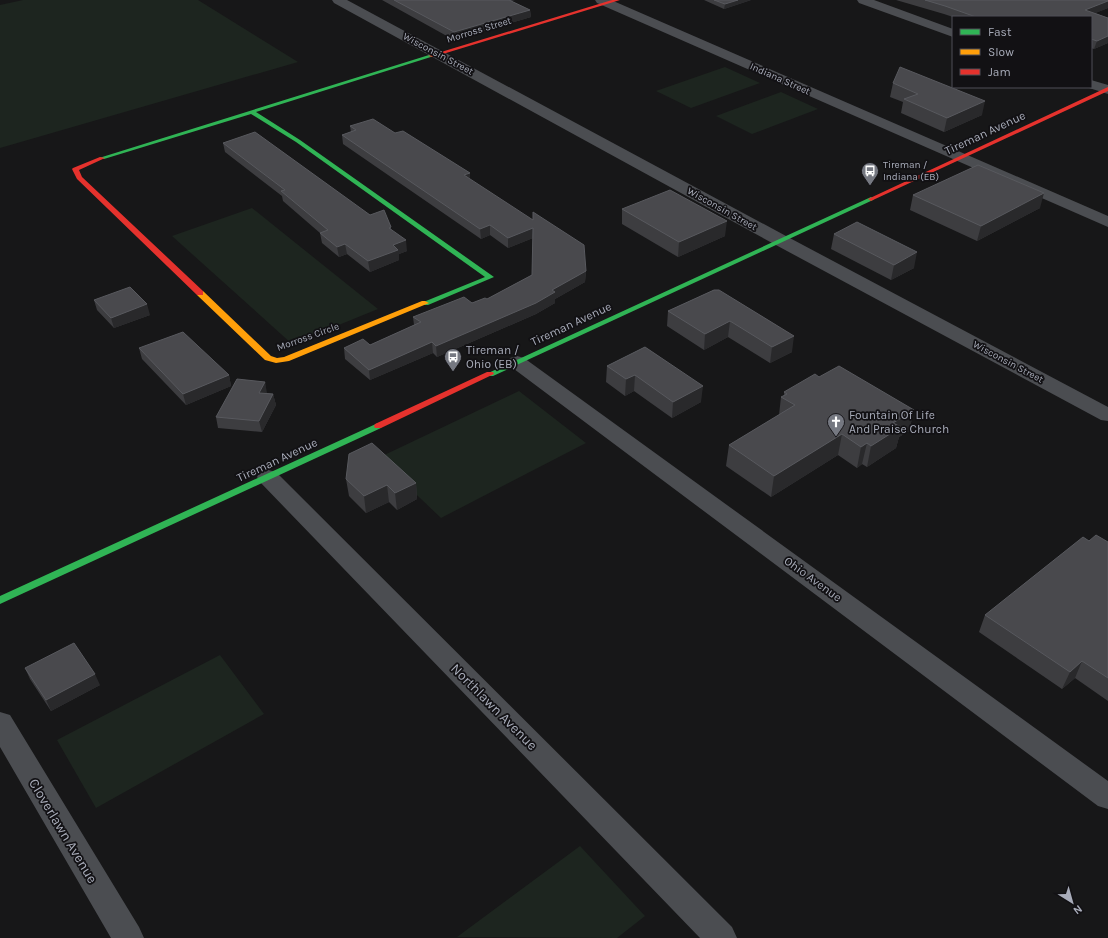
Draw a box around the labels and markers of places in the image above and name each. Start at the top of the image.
place label: Tireman / Indiana (EB) [883,159,939,183]
bus stop icon: Tireman / Indiana (EB) [860,161,880,186]
place label: Tireman / Ohio (EB) [466,343,519,371]
bus stop icon: Tireman / Ohio (EB) [443,347,463,372]
place label: Fountain Of Life And Praise Church [849,408,949,436]
church icon: Fountain Of Life And Praise Church [826,412,846,437]

